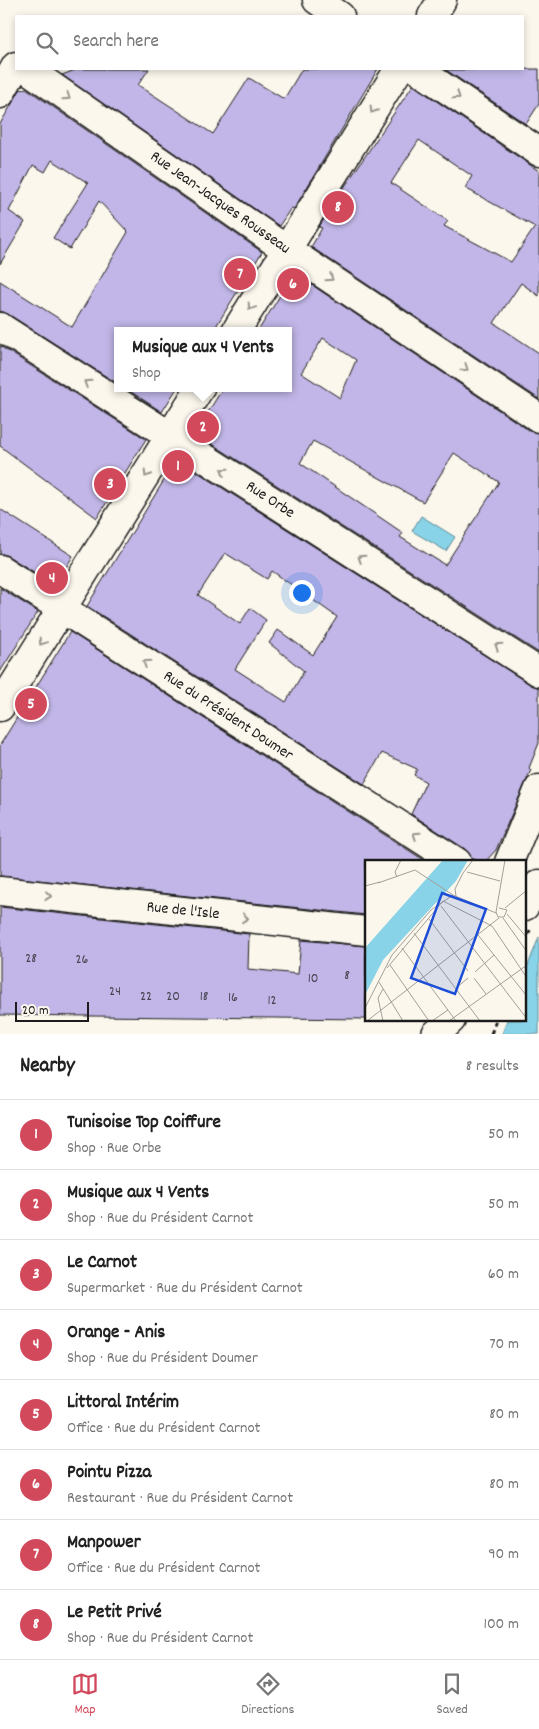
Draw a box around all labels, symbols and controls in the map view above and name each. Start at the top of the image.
search box [15,15,524,70]
icon: search [33,29,61,57]
text: Search here [73,29,159,56]
one-way arrow [451,90,461,99]
one-way arrow [61,91,70,100]
one-way arrow [370,105,380,114]
street label: Rue Jean-Jacques Rousseau [145,146,295,260]
pin: 8 [322,188,354,226]
pin: 7 [224,255,256,293]
pin: 6 [277,265,309,303]
one-way arrow [324,272,334,281]
one-way arrow [247,302,257,311]
popup [114,327,292,392]
text: Musique aux 4 Vents [132,335,274,362]
text: Shop [132,362,161,385]
one-way arrow [460,362,469,371]
one-way arrow [84,380,93,389]
pin: 2 [187,408,219,446]
pin: 1 [162,447,194,485]
pin: 3 [94,465,126,503]
one-way arrow [221,467,230,477]
one-way arrow [144,469,154,478]
street label: Rue Orbe [241,476,299,524]
one-way arrow [357,555,367,564]
pin: 4 [36,559,68,597]
your location [289,580,315,606]
one-way arrow [39,636,49,645]
one-way arrow [494,642,503,652]
one-way arrow [142,660,151,670]
street label: Rue du Président Doumer [158,665,298,767]
pin: 5 [15,685,47,723]
one-way arrow [412,832,421,842]
inset map [365,860,526,1022]
one-way arrow [45,890,53,901]
street label: Rue de l'Isle [145,896,221,926]
one-way arrow [241,912,249,923]
house number: 28 [25,949,37,969]
house number: 26 [76,950,89,970]
house number: 8 [344,966,350,986]
house number: 10 [308,969,318,989]
house number: 24 [109,982,121,1002]
house number: 22 [140,987,152,1007]
house number: 20 [166,987,180,1007]
house number: 18 [200,987,209,1007]
house number: 16 [228,988,238,1008]
house number: 12 [267,991,277,1011]
scale bar [15,999,89,1022]
text: 20 m [22,1001,49,1021]
text: Nearby [20,1052,75,1082]
text: 8 results [466,1055,519,1078]
text: Tunisoise Top Coiffure [67,1110,221,1137]
text: 1 [34,1123,38,1146]
text: 50 m [488,1123,519,1146]
text: Shop · Rue Orbe [67,1137,161,1160]
text: Musique aux 4 Vents [67,1180,209,1207]
text: 2 [33,1193,40,1216]
text: 50 m [488,1193,519,1216]
text: Shop · Rue du Président Carnot [67,1207,253,1230]
text: Le Carnot [67,1250,137,1277]
text: 3 [32,1263,40,1286]
text: 60 m [488,1263,519,1286]
text: Supermarket · Rue du Président Carnot [67,1277,303,1300]
text: Orange - Anis [67,1320,165,1347]
text: 4 [33,1333,39,1356]
text: 70 m [489,1333,519,1356]
text: Shop · Rue du Président Doumer [67,1347,258,1370]
text: Littoral Intérim [67,1390,179,1417]
text: 5 [32,1403,40,1426]
text: 80 m [489,1403,519,1426]
text: Office · Rue du Président Carnot [67,1417,260,1440]
text: Pointu Pizza [67,1460,151,1487]
text: 6 [32,1473,40,1496]
text: 80 m [489,1473,519,1496]
text: Restaurant · Rue du Président Carnot [67,1487,293,1510]
text: Manpower [67,1530,141,1557]
text: 7 [33,1543,39,1566]
text: 90 m [488,1543,519,1566]
text: Office · Rue du Président Carnot [67,1557,260,1580]
text: Le Petit Privé [67,1600,162,1627]
text: 8 [33,1613,39,1636]
text: 100 m [483,1613,519,1636]
text: Shop · Rue du Président Carnot [67,1627,253,1650]
tab: Map [71,1670,99,1720]
tab: Directions [241,1670,294,1720]
tab: Saved [437,1670,468,1720]

